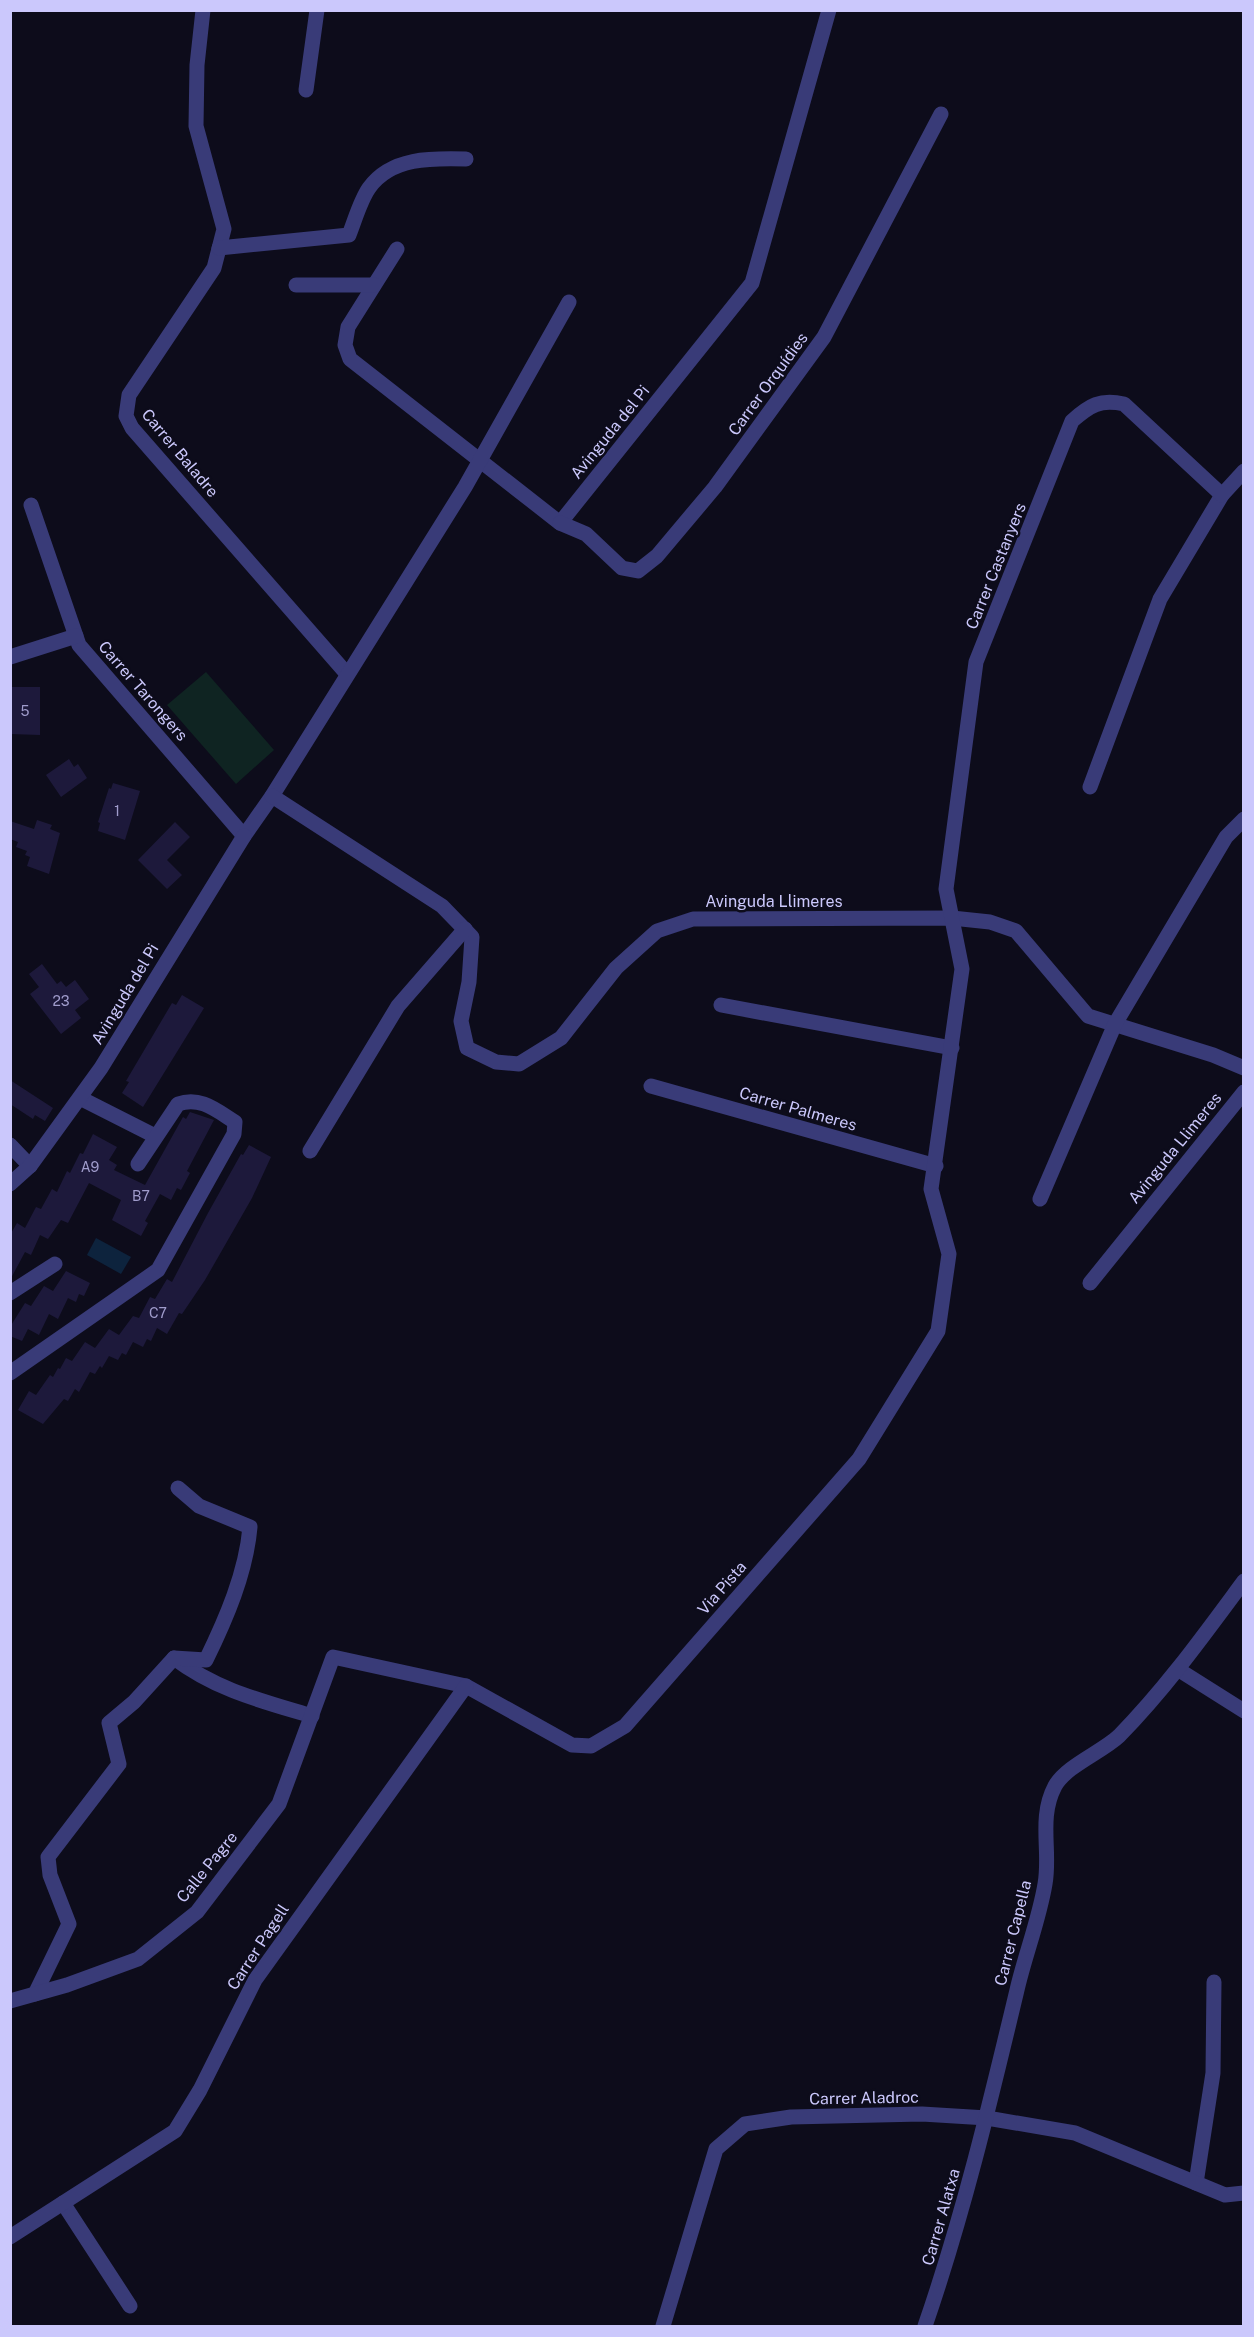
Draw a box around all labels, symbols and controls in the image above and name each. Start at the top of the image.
street label: Carrer Orquídies [724,329,812,439]
street label: Avinguda del Pi [567,382,653,482]
street label: Carrer Baladre [138,405,222,501]
street label: Carrer Castanyers [962,500,1030,632]
street label: Carrer Tarongers [94,637,192,745]
house number: 5 [21,703,30,719]
house number: 1 [114,803,120,819]
street label: Avinguda Llimeres [705,892,843,911]
street label: Avinguda del Pi [87,940,163,1048]
house number: 23 [52,993,70,1009]
street label: Carrer Palmeres [737,1083,859,1135]
street label: Avinguda Llimeres [1124,1089,1226,1207]
house number: A9 [81,1159,100,1175]
house number: B7 [132,1188,150,1204]
house number: C7 [149,1305,167,1321]
street label: Via Pista [694,1557,750,1619]
street label: Calle Pagre [173,1828,241,1906]
street label: Carrer Capella [991,1878,1035,1988]
street label: Carrer Pagell [223,1900,293,1993]
street label: Carrer Aladroc [809,2088,919,2108]
street label: Carrer Alatxa [918,2166,964,2268]

